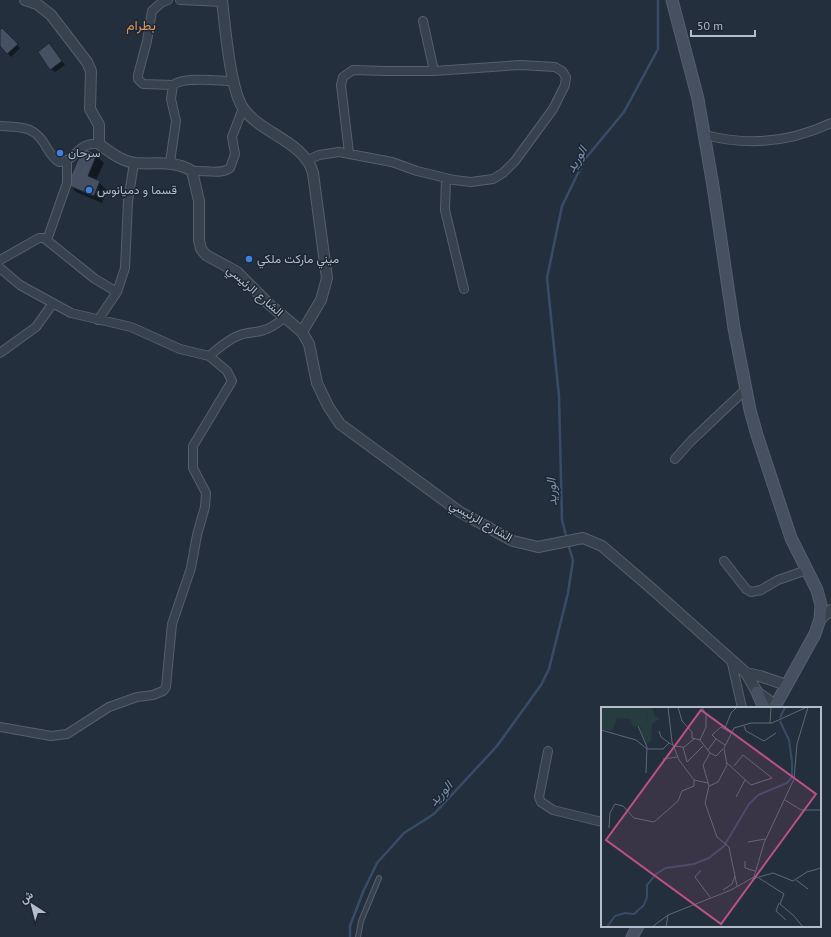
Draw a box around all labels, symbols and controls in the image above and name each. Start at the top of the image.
scale bar [691,12,755,38]
district label: بطرام [126,16,156,34]
text: 50 m [697,18,723,33]
water label: الوريد [562,141,592,176]
place label: سرحان [68,145,100,161]
marker: سرحان [55,148,65,158]
place label: قسما و دميانوس [97,182,177,198]
marker: قسما و دميانوس [84,185,94,195]
place label: ميني ماركت ملكي [257,251,339,269]
marker: ميني ماركت ملكي [244,254,254,264]
street label: الشارع الرئيسي [222,262,287,322]
water label: الوريد [542,476,560,506]
street label: الشارع الرئيسي [446,497,515,547]
inset map [601,707,821,927]
water label: الوريد [425,776,457,809]
north arrow [12,885,52,925]
text: ش [17,887,36,906]

